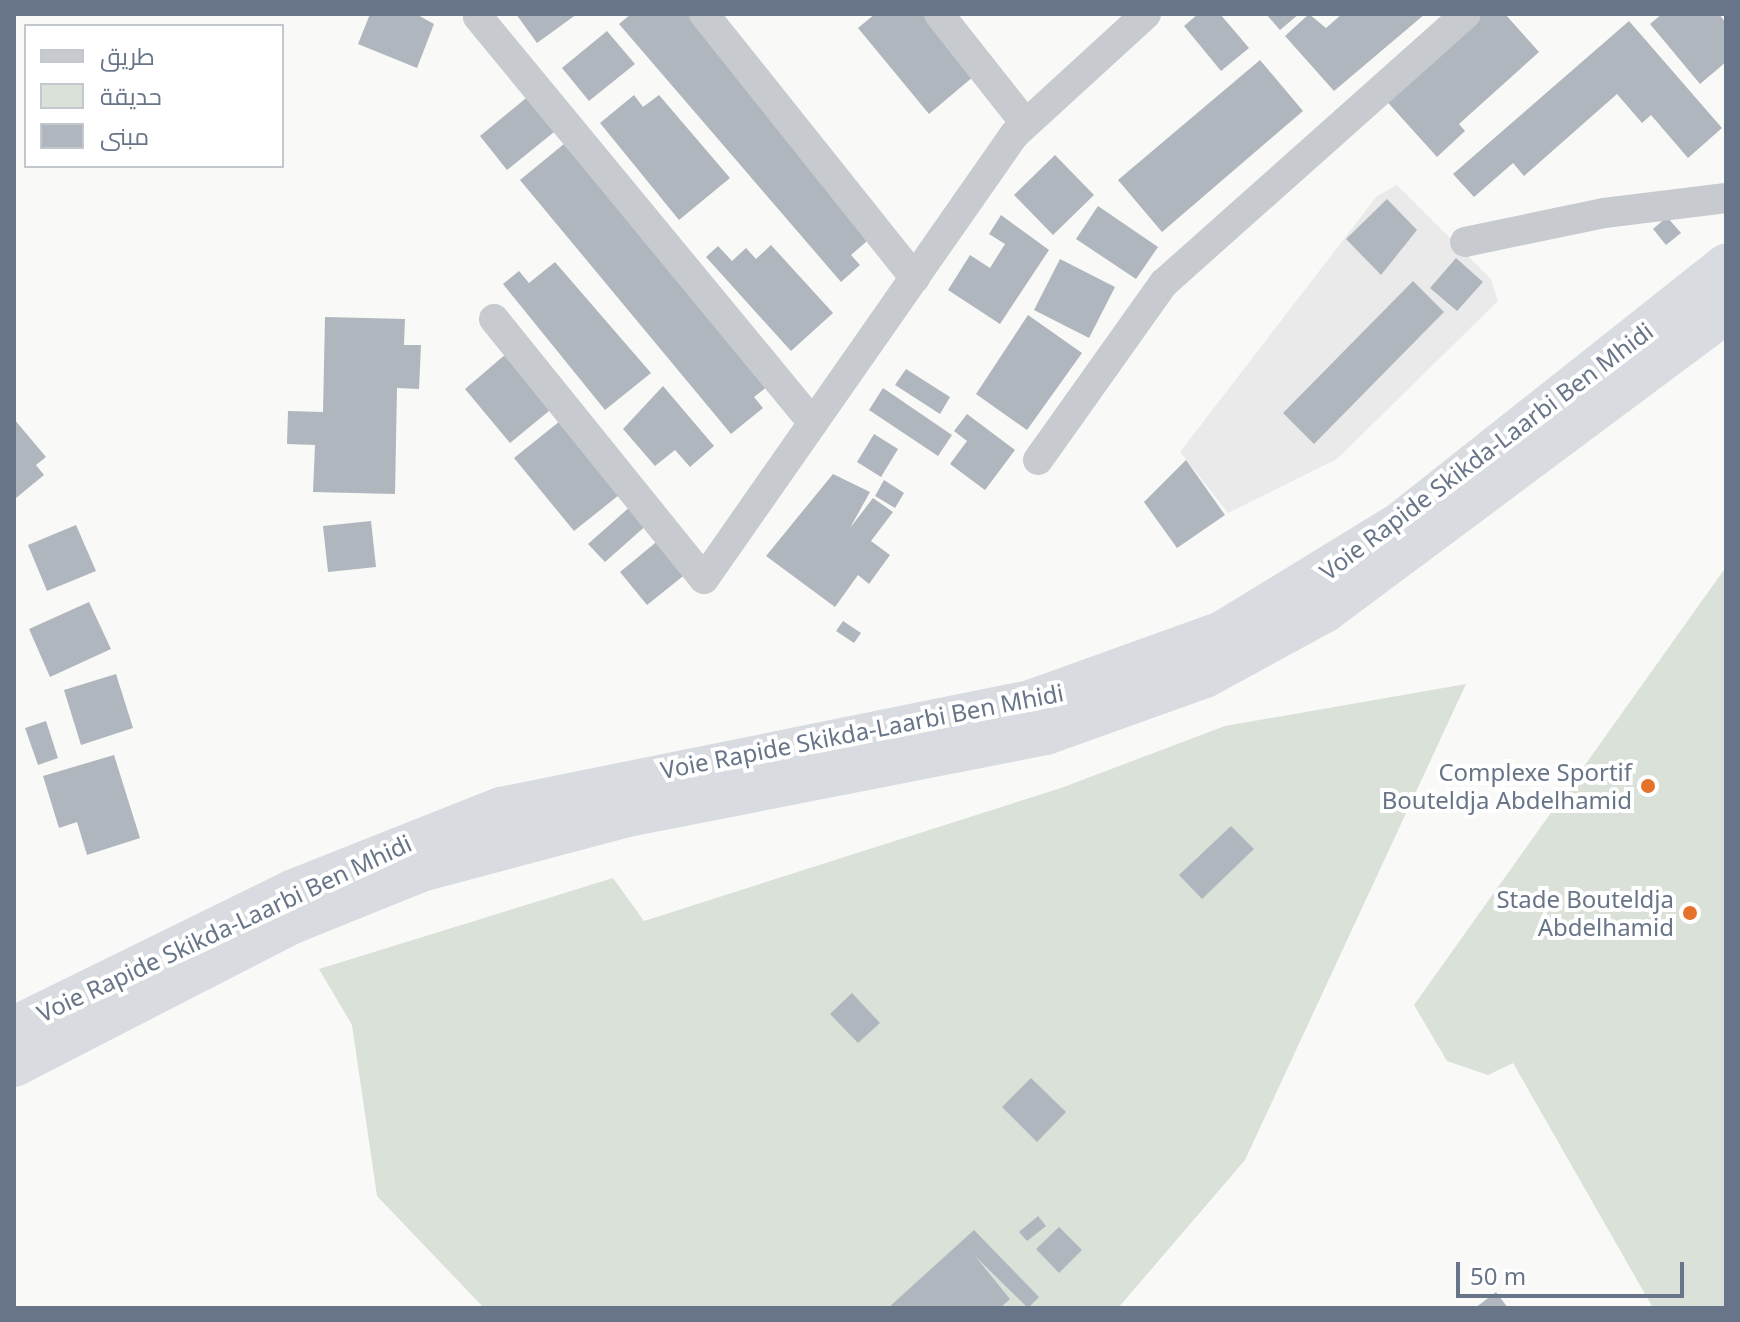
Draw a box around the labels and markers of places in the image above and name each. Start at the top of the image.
place label: Complexe Sportif Bouteldja Abdelhamid [1382,758,1632,814]
marker: Complexe Sportif Bouteldja Abdelhamid [1639,777,1657,795]
place label: Stade Bouteldja Abdelhamid [1496,885,1674,941]
marker: Stade Bouteldja Abdelhamid [1681,904,1699,922]

